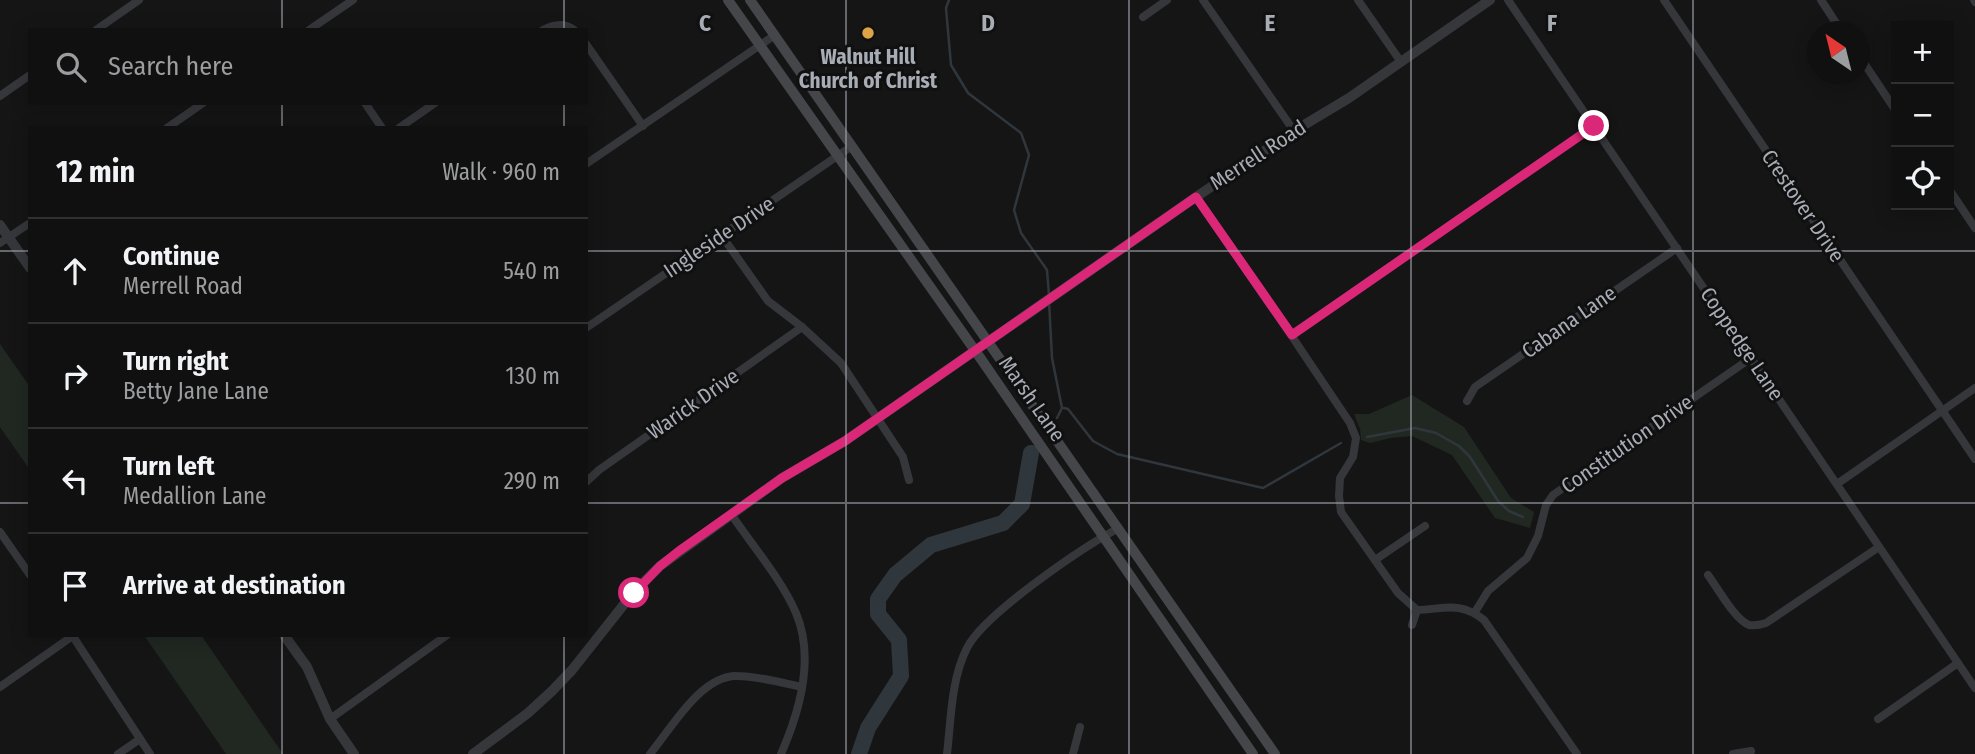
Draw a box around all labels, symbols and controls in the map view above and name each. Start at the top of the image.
text: C [699,9,711,37]
text: D [981,9,995,37]
text: E [1265,9,1276,37]
text: F [1547,9,1557,37]
north arrow [1807,21,1870,84]
map controls [1891,21,1954,210]
button: + [1891,21,1954,84]
marker: Walnut Hill Church of Christ [860,25,876,41]
search box [28,28,588,105]
place label: Walnut Hill Church of Christ [799,44,938,94]
icon: search [52,48,90,86]
text: Search here [108,51,233,82]
button: − [1891,84,1954,147]
route end [1578,110,1609,141]
street label: Merrell Road [1205,114,1311,196]
street label: Crestover Drive [1756,145,1850,267]
button: locate [1891,147,1954,210]
text: 12 min [56,154,135,190]
text: Walk · 960 m [442,158,560,186]
street label: Ingleside Drive [659,191,779,283]
text: Continue [123,241,220,272]
icon: ahead [56,252,94,290]
text: 540 m [503,257,560,285]
text: Merrell Road [123,272,243,300]
street label: Cabana Lane [1517,280,1621,364]
street label: Coppedge Lane [1695,282,1789,406]
text: Turn right [123,346,229,377]
street label: Marsh Lane [993,351,1071,447]
icon: right [56,357,94,395]
text: 130 m [506,362,560,390]
street label: Warick Drive [642,363,744,445]
text: Betty Jane Lane [123,377,269,405]
street label: Constitution Drive [1556,389,1698,499]
text: Turn left [123,451,215,482]
icon: left [56,462,94,500]
text: 290 m [504,467,560,495]
text: Medallion Lane [123,482,266,510]
icon: arrive [56,567,94,605]
text: Arrive at destination [123,570,346,601]
route start [618,577,649,608]

